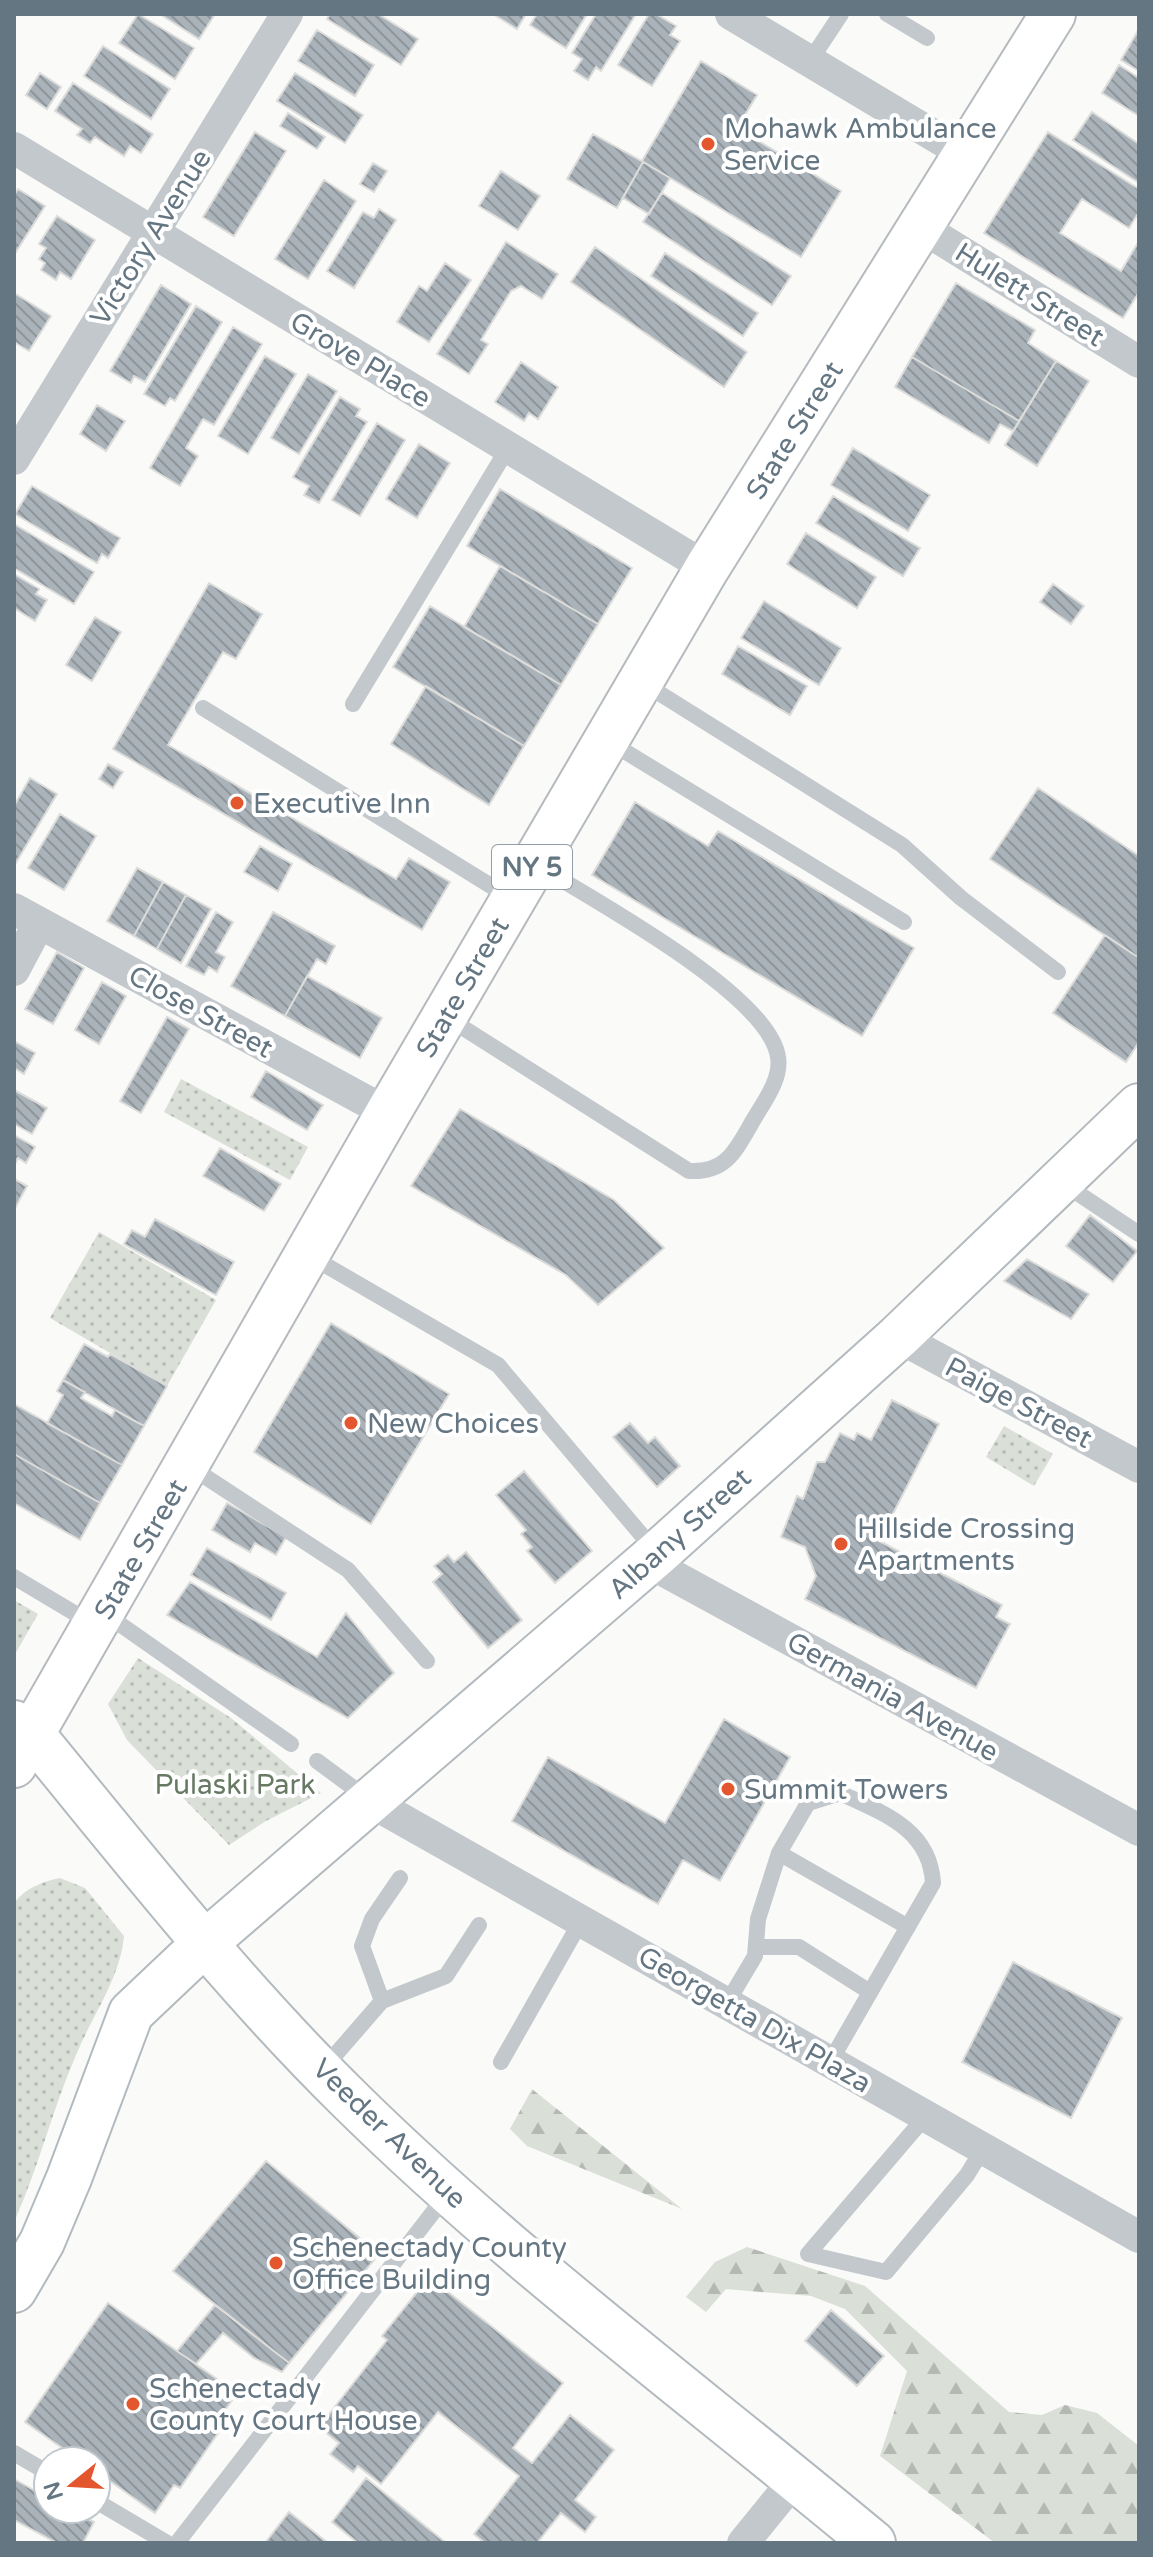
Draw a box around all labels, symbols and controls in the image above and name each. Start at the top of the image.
place label: Mohawk Ambulance Service [724,112,997,178]
marker: Mohawk Ambulance Service [699,135,717,153]
street label: Victory Avenue [83,143,219,332]
street label: Hulett Street [949,236,1111,354]
street label: Grove Place [284,305,437,415]
street label: State Street [739,355,851,506]
place label: Executive Inn [253,787,431,821]
marker: Executive Inn [228,794,246,812]
road number: NY 5 [492,845,572,889]
street label: State Street [409,911,517,1064]
street label: Close Street [122,958,279,1066]
street label: Paige Street [939,1350,1098,1456]
place label: New Choices [367,1407,539,1441]
marker: New Choices [342,1414,360,1432]
street label: Albany Street [601,1461,758,1607]
street label: State Street [87,1473,195,1626]
place label: Hillside Crossing Apartments [857,1512,1075,1578]
marker: Hillside Crossing Apartments [832,1535,850,1553]
street label: Germania Avenue [781,1625,1004,1769]
park label: Pulaski Park [154,1768,316,1802]
place label: Summit Towers [744,1773,949,1807]
marker: Summit Towers [719,1780,737,1798]
street label: Georgetta Dix Plaza [632,1939,877,2100]
street label: Veeder Avenue [305,2052,474,2216]
place label: Schenectady County Office Building [292,2231,567,2297]
marker: Schenectady County Office Building [267,2254,285,2272]
place label: Schenectady County Court House [149,2372,418,2438]
marker: Schenectady County Court House [124,2395,142,2413]
north arrow [32,2445,112,2525]
text: N [39,2478,69,2503]

